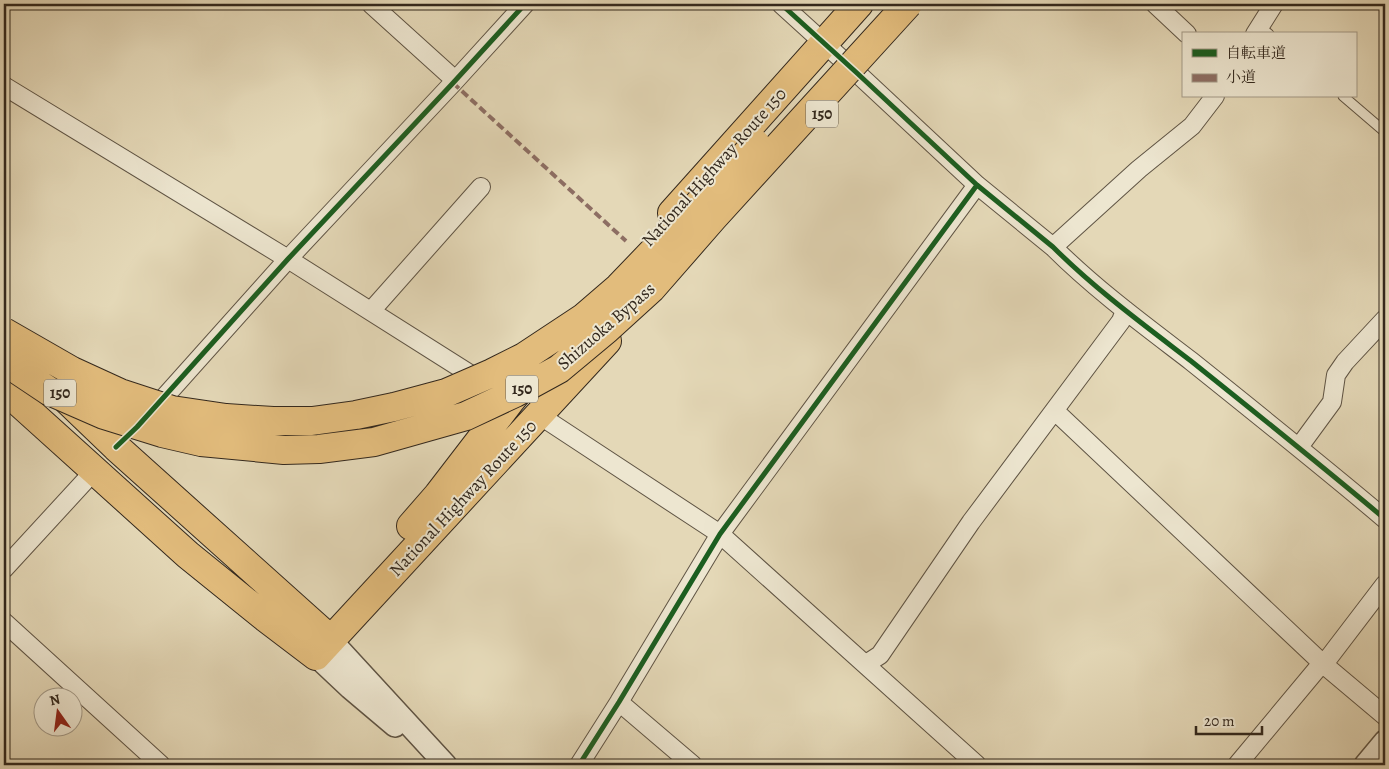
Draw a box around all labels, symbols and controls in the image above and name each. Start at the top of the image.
legend [1182,32,1356,98]
text: 自転車道 [1226,43,1286,63]
text: 小道 [1226,67,1256,87]
street label: National Highway Route 150 [636,82,792,252]
road number: 150 [806,100,838,128]
street label: Shizuoka Bypass [552,277,660,375]
road number: 150 [506,376,538,402]
road number: 150 [44,379,76,406]
street label: National Highway Route 150 [384,414,542,582]
north arrow [32,686,82,736]
text: N [48,689,62,710]
scale bar [1196,704,1263,736]
text: 20 m [1204,711,1235,731]

